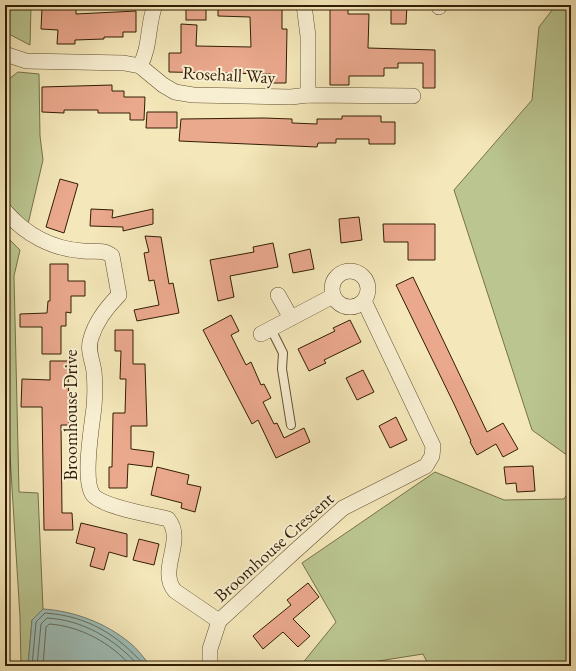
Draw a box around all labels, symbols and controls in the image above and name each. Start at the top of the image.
street label: Rosehall Way [182,61,276,88]
street label: Broomhouse Drive [59,350,82,480]
street label: Broomhouse Crescent [209,487,339,606]

